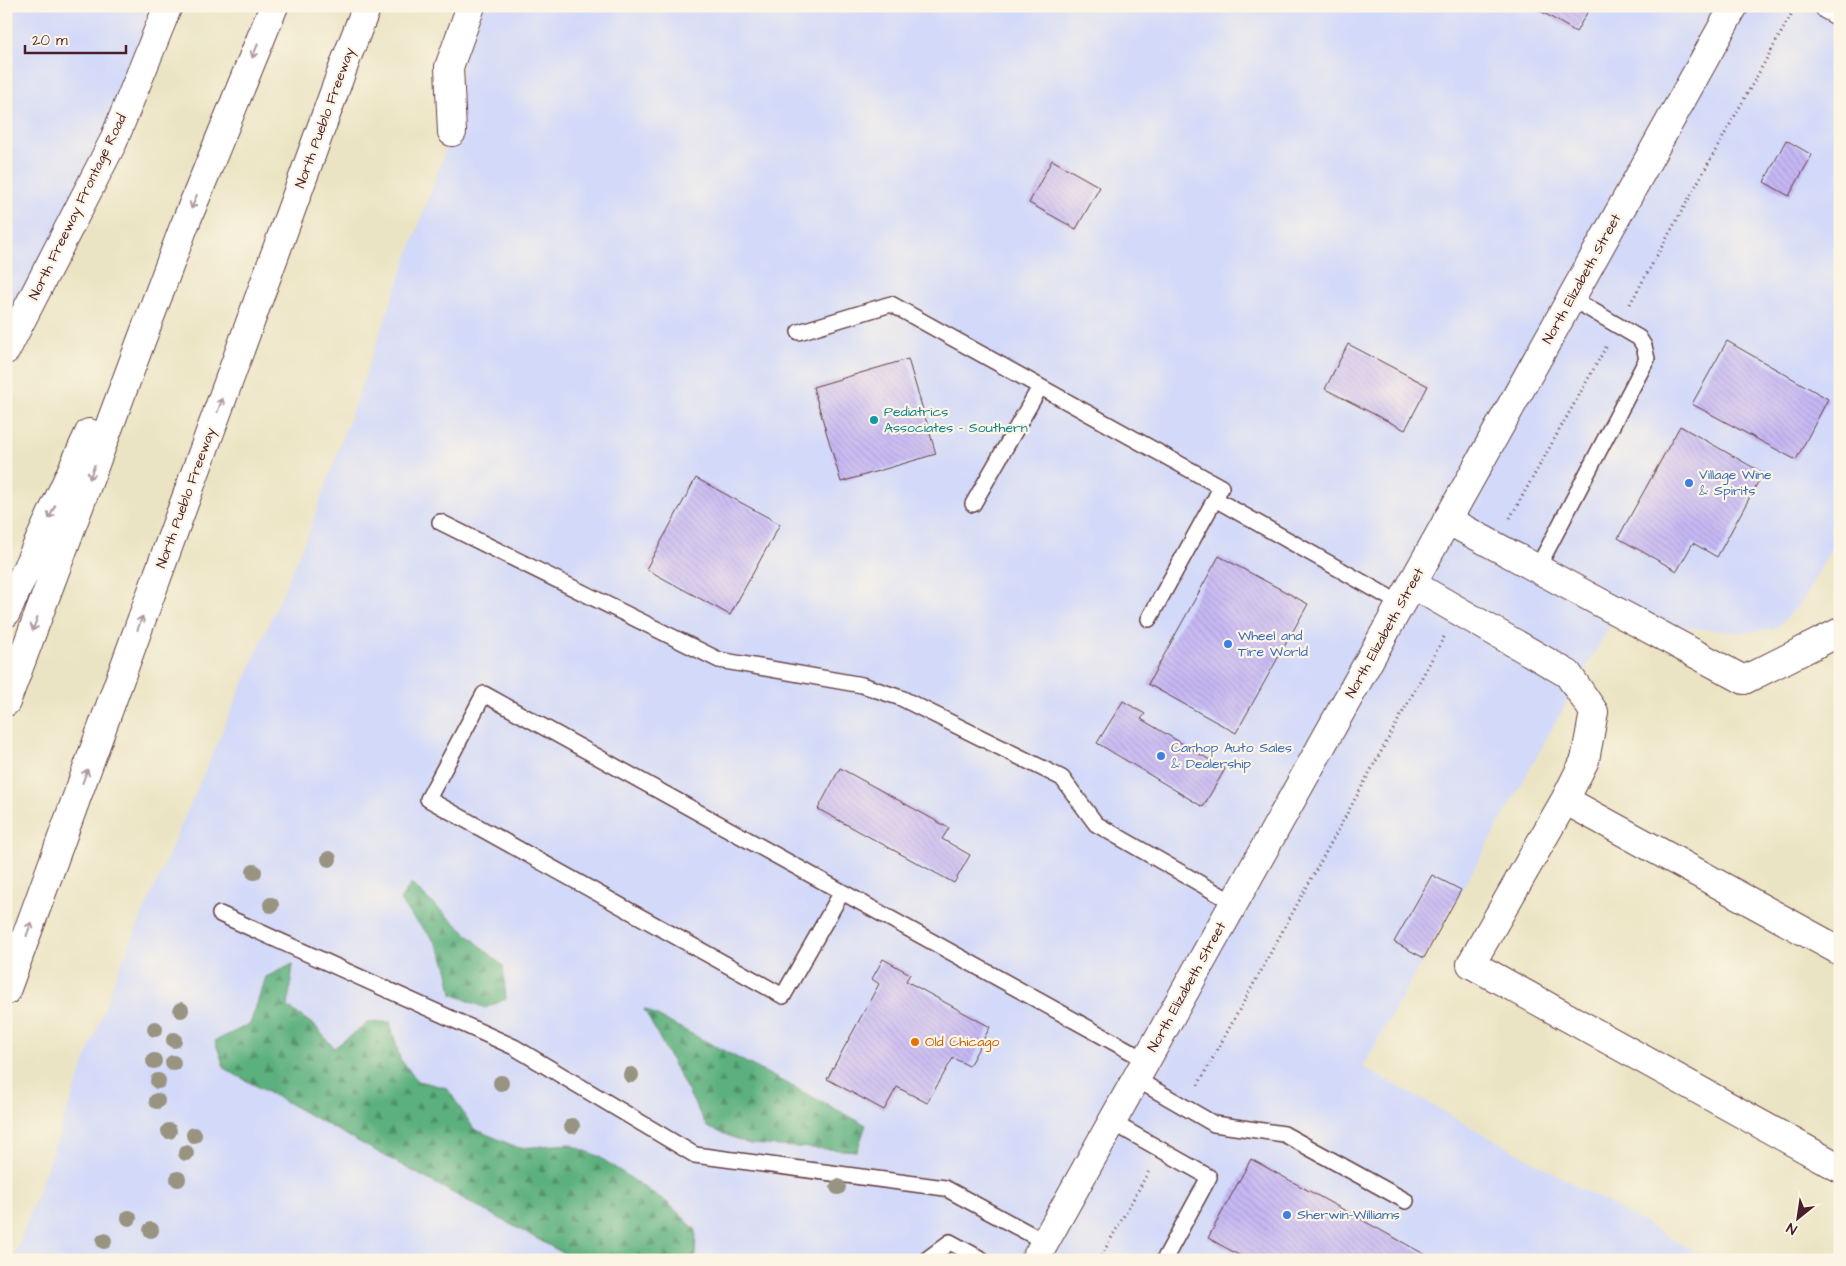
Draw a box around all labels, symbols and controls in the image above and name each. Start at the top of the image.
scale bar [25,22,126,54]
text: 20 m [32,30,68,51]
one-way arrow [250,43,260,58]
street label: North Pueblo Freeway [290,45,360,191]
street label: North Freeway Frontage Road [24,111,132,303]
one-way arrow [189,194,198,209]
street label: North Elizabeth Street [1538,210,1626,348]
one-way arrow [216,398,225,413]
place label: Pediatrics Associates - Southern [884,402,1028,438]
marker: Pediatrics Associates - Southern [868,414,880,426]
street label: North Pueblo Freeway [151,425,221,571]
one-way arrow [87,464,96,479]
place label: Village Wine & Spirits [1699,465,1772,501]
marker: Village Wine & Spirits [1683,477,1695,489]
one-way arrow [47,504,57,519]
street label: North Elizabeth Street [1341,564,1429,702]
one-way arrow [30,616,39,631]
one-way arrow [136,616,145,632]
place label: Wheel and Tire World [1238,626,1308,662]
marker: Wheel and Tire World [1222,638,1234,650]
place label: Carhop Auto Sales & Dealership [1171,738,1292,774]
marker: Carhop Auto Sales & Dealership [1155,750,1167,762]
one-way arrow [81,769,90,784]
street label: North Elizabeth Street [1143,918,1231,1056]
one-way arrow [25,922,34,937]
place label: Old Chicago [925,1032,1000,1052]
marker: Old Chicago [909,1036,921,1048]
north arrow [1774,1194,1824,1244]
place label: Sherwin-Williams [1297,1205,1400,1225]
marker: Sherwin-Williams [1281,1209,1293,1221]
text: N [1783,1217,1801,1239]

